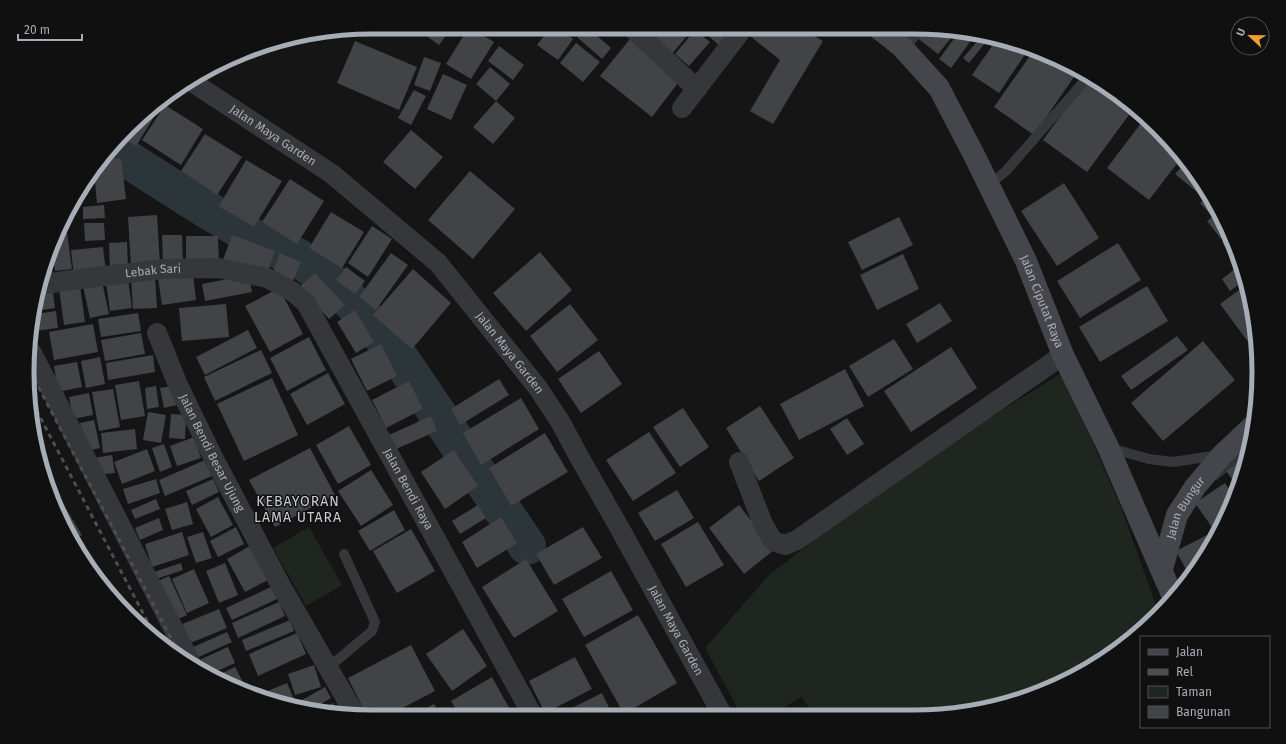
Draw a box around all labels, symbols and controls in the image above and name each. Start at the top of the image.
scale bar [18,16,82,42]
north arrow [1230,16,1270,56]
text: 20 m [24,23,50,37]
text: U [1234,27,1249,38]
street label: Jalan Maya Garden [227,102,319,169]
street label: Jalan Ciputat Raya [1017,253,1067,350]
street label: Lebak Sari [124,262,181,280]
street label: Jalan Maya Garden [473,309,547,396]
street label: Jalan Bendi Besar Ujung [176,392,248,515]
street label: Jalan Bendi Raya [380,446,436,532]
street label: Jalan Bungur [1164,474,1208,541]
district label: KEBAYORAN LAMA UTARA [254,493,342,526]
street label: Jalan Maya Garden [646,583,706,678]
legend [1140,636,1270,728]
text: Jalan [1176,645,1203,659]
text: Rel [1176,665,1194,679]
text: Taman [1176,685,1212,699]
text: Bangunan [1176,705,1231,719]

